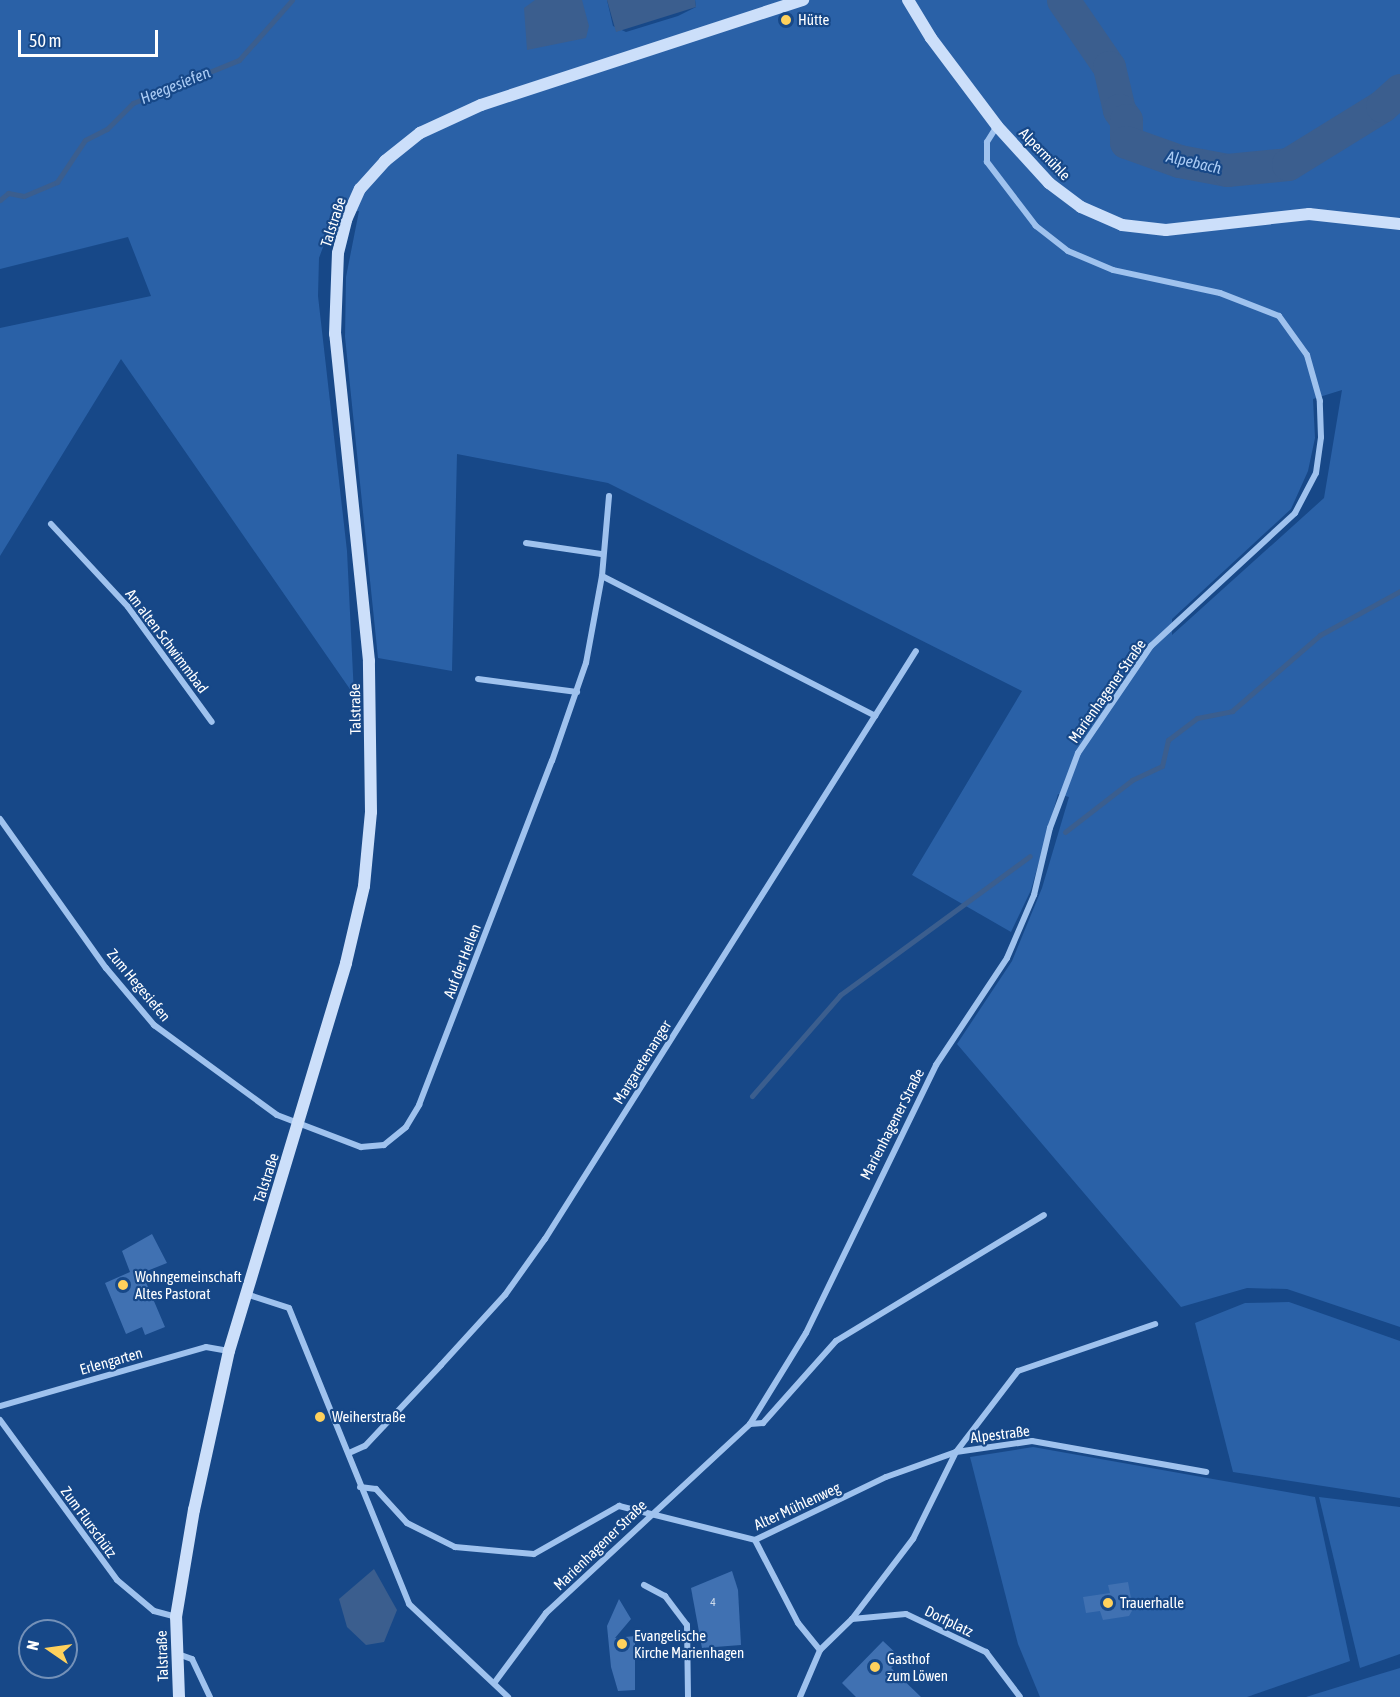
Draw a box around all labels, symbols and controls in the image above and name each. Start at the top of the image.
place label: Hütte [798,11,829,29]
marker: Hütte [779,13,793,27]
scale bar [21,18,160,56]
text: 50 m [29,30,61,51]
water label: Heegesiefen [137,62,213,108]
street label: Alpermühle [1016,124,1074,184]
water label: Alpebach [1165,146,1223,178]
street label: Talstraße [317,195,349,249]
street label: Am alten Schwimmbad [122,585,212,697]
street label: Marienhagener Straße [1065,636,1149,746]
street label: Talstraße [346,683,364,735]
street label: Auf der Heilen [440,921,484,1001]
street label: Zum Hegesiefen [103,945,175,1025]
street label: Margaretenanger [609,1017,675,1107]
street label: Marienhagener Straße [856,1065,928,1183]
street label: Talstraße [250,1151,282,1205]
place label: Wohngemeinschaft Altes Pastorat [135,1267,242,1302]
marker: Wohngemeinschaft Altes Pastorat [116,1278,130,1292]
street label: Erlengarten [78,1343,144,1379]
place label: Weiherstraße [332,1408,406,1426]
marker: Weiherstraße [313,1410,327,1424]
street label: Alpestraße [969,1421,1031,1447]
street label: Alter Mühlenweg [751,1478,843,1534]
street label: Zum Flurschütz [57,1483,121,1561]
street label: Marienhagener Straße [550,1496,650,1594]
place label: Trauerhalle [1120,1594,1184,1612]
house number: 4 [710,1596,716,1610]
marker: Trauerhalle [1101,1596,1115,1610]
street label: Dorfplatz [922,1602,976,1640]
north arrow [18,1619,78,1679]
place label: Evangelische Kirche Marienhagen [634,1626,744,1661]
street label: Talstraße [152,1630,172,1682]
marker: Evangelische Kirche Marienhagen [615,1637,629,1651]
text: N [23,1639,42,1652]
place label: Gasthof zum Löwen [887,1649,948,1684]
marker: Gasthof zum Löwen [868,1660,882,1674]

